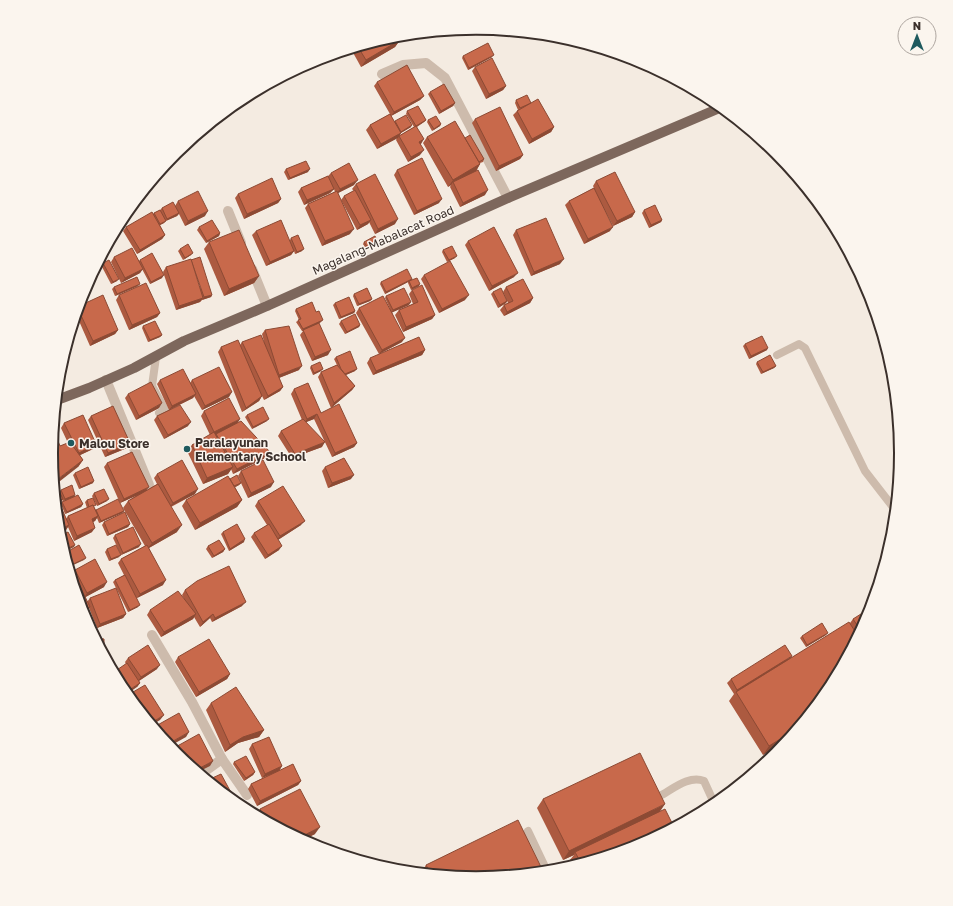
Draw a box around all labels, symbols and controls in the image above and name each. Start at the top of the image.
north arrow [897,16,937,56]
text: N [913,19,921,32]
street label: Magalang-Mabalacat Road [310,202,456,278]
place label: Paralayunan Elementary School [195,435,306,464]
place label: Malou Store [79,436,149,451]
marker: Malou Store [66,438,76,448]
marker: Paralayunan Elementary School [182,444,192,454]

